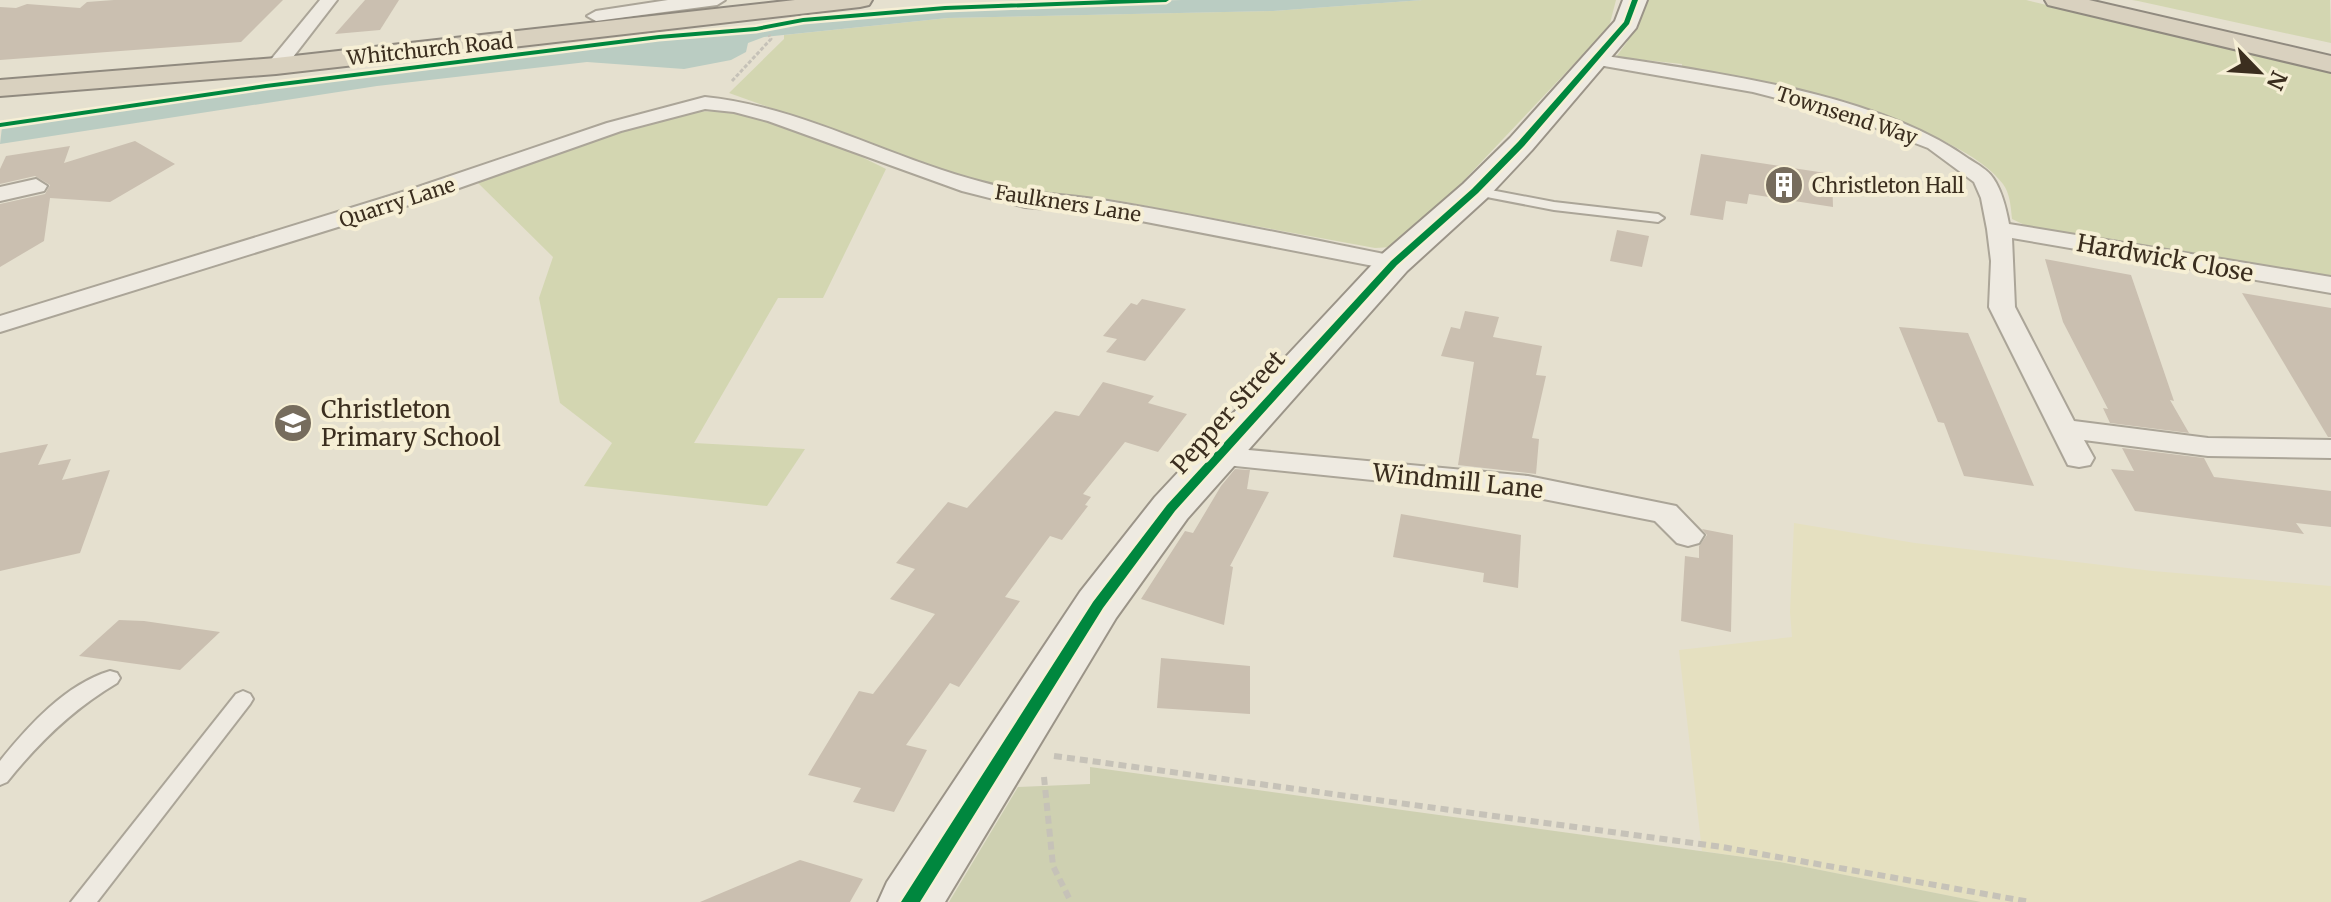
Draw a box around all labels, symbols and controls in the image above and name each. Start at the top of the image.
street label: Whitchurch Road [345,28,514,70]
north arrow [2219,32,2299,112]
text: N [2261,67,2293,95]
street label: Townsend Way [1773,80,1921,150]
building icon: Christleton Hall [1763,164,1805,206]
street label: Quarry Lane [336,172,458,232]
place label: Christleton Hall [1812,173,1964,198]
street label: Faulkners Lane [993,179,1143,227]
street label: Hardwick Close [2074,227,2256,289]
street label: Pepper Street [1164,343,1292,480]
place label: Christleton Primary School [321,394,501,453]
school or university icon: Christleton Primary School [272,402,314,444]
street label: Windmill Lane [1370,457,1545,505]

